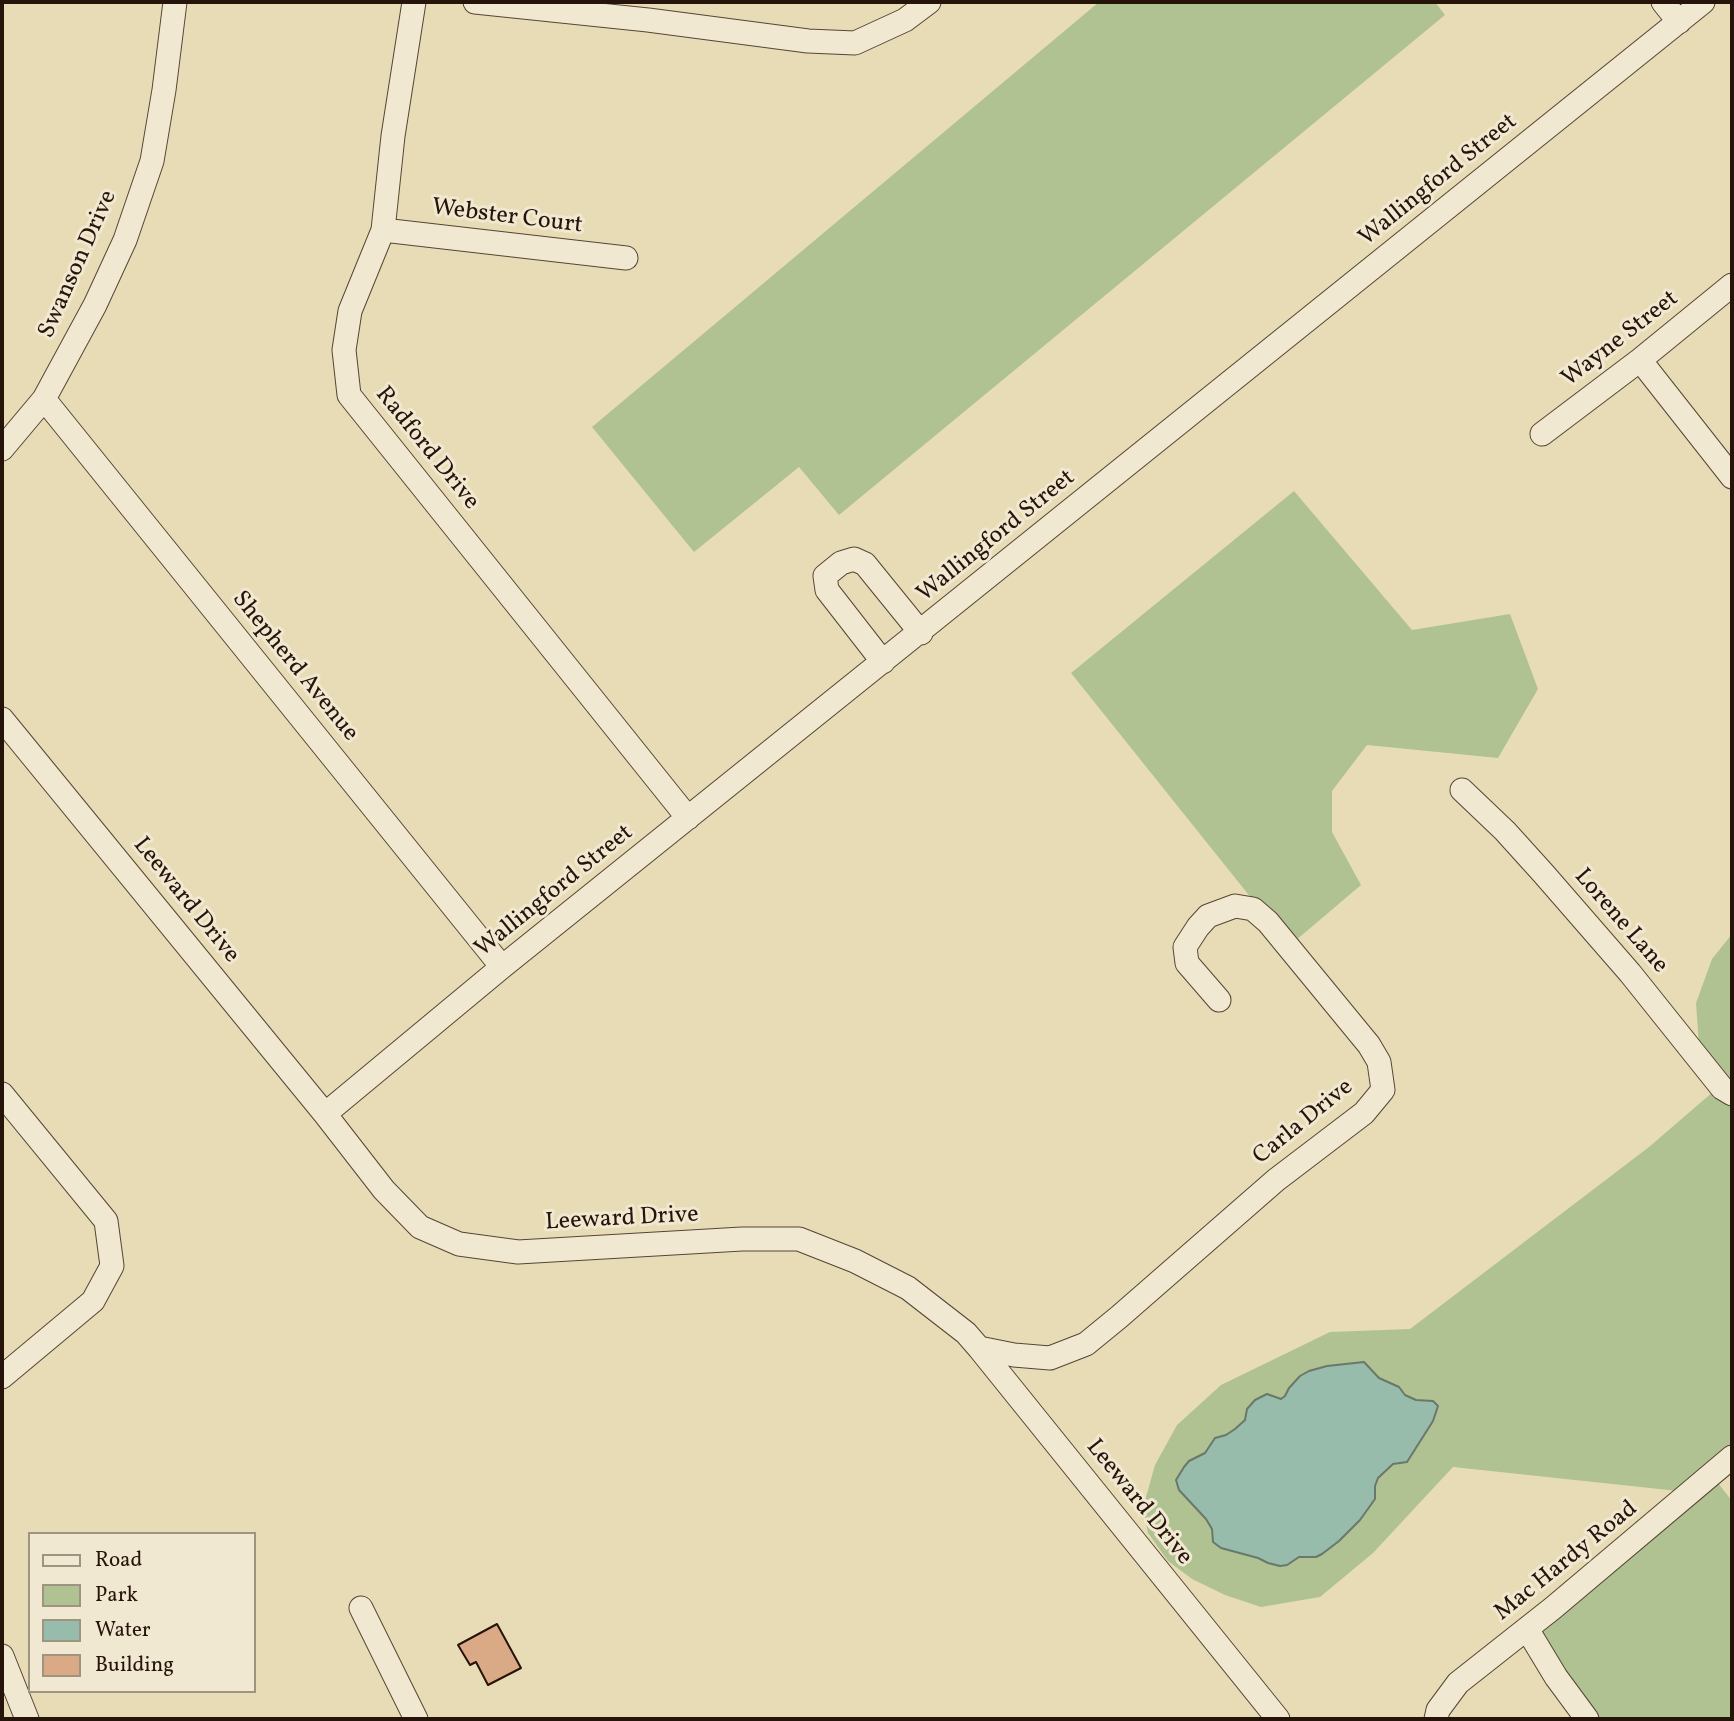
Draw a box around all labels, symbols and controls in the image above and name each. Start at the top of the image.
street label: Wallingford Street [1354,109,1524,253]
street label: Swanson Drive [34,187,124,343]
street label: Webster Court [430,194,584,242]
street label: Wayne Street [1557,286,1685,394]
street label: Radford Drive [368,382,484,516]
street label: Wallingford Street [912,465,1082,609]
street label: Shepherd Avenue [225,586,363,748]
street label: Wallingford Street [470,820,640,964]
street label: Leeward Drive [126,832,244,970]
street label: Lorene Lane [1567,864,1673,980]
street label: Carla Drive [1248,1074,1360,1172]
street label: Leeward Drive [545,1202,699,1238]
street label: Leeward Drive [1079,1434,1197,1572]
street label: Mac Hardy Road [1490,1496,1644,1628]
legend [28,1532,256,1693]
text: Road [95,1546,142,1575]
text: Park [95,1581,138,1610]
text: Water [95,1616,151,1645]
text: Building [95,1651,174,1680]

